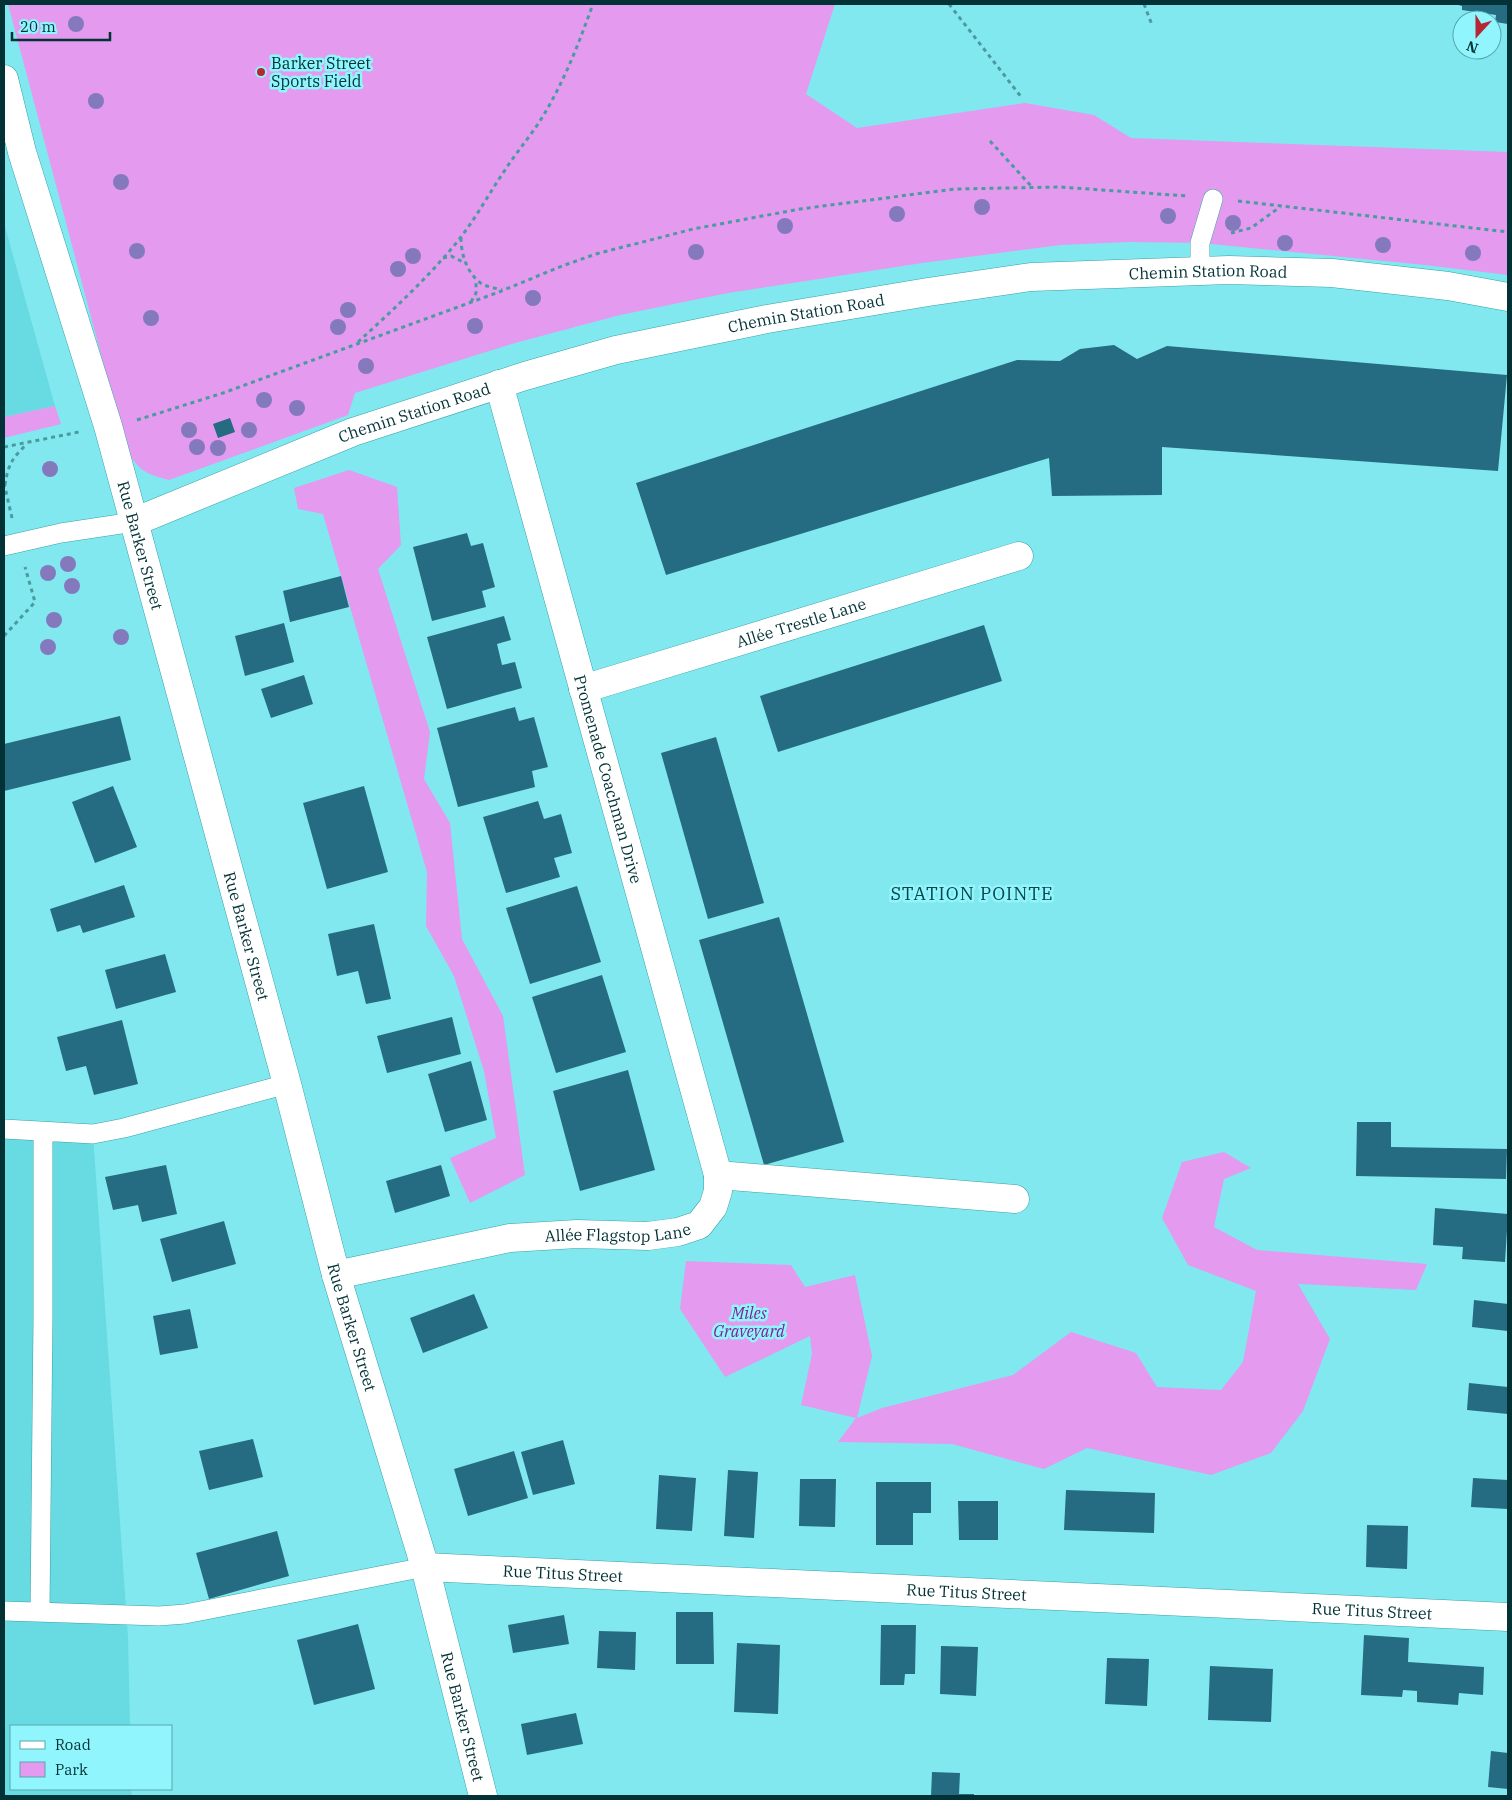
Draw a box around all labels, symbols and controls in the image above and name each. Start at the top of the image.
scale bar [12,10,110,42]
north arrow [1452,10,1502,60]
text: 20 m [20,17,56,36]
text: N [1464,37,1481,58]
place label: Barker Street Sports Field [271,53,371,91]
marker: Barker Street Sports Field [255,66,267,78]
street label: Chemin Station Road [1128,260,1288,284]
street label: Chemin Station Road [726,289,886,337]
street label: Chemin Station Road [335,378,493,447]
street label: Rue Barker Street [113,479,168,612]
street label: Allée Trestle Lane [734,593,868,652]
street label: Promenade Coachman Drive [570,673,647,886]
street label: Rue Barker Street [220,869,274,1003]
district label: STATION POINTE [890,882,1054,905]
street label: Allée Flagstop Lane [544,1218,693,1246]
street label: Rue Barker Street [323,1261,381,1394]
park label: Miles Graveyard [713,1303,785,1341]
street label: Rue Titus Street [502,1561,624,1586]
street label: Rue Titus Street [906,1579,1027,1605]
street label: Rue Titus Street [1311,1598,1433,1624]
street label: Rue Barker Street [437,1650,489,1784]
legend [10,1725,172,1790]
text: Road [55,1735,91,1754]
text: Park [55,1760,88,1779]

